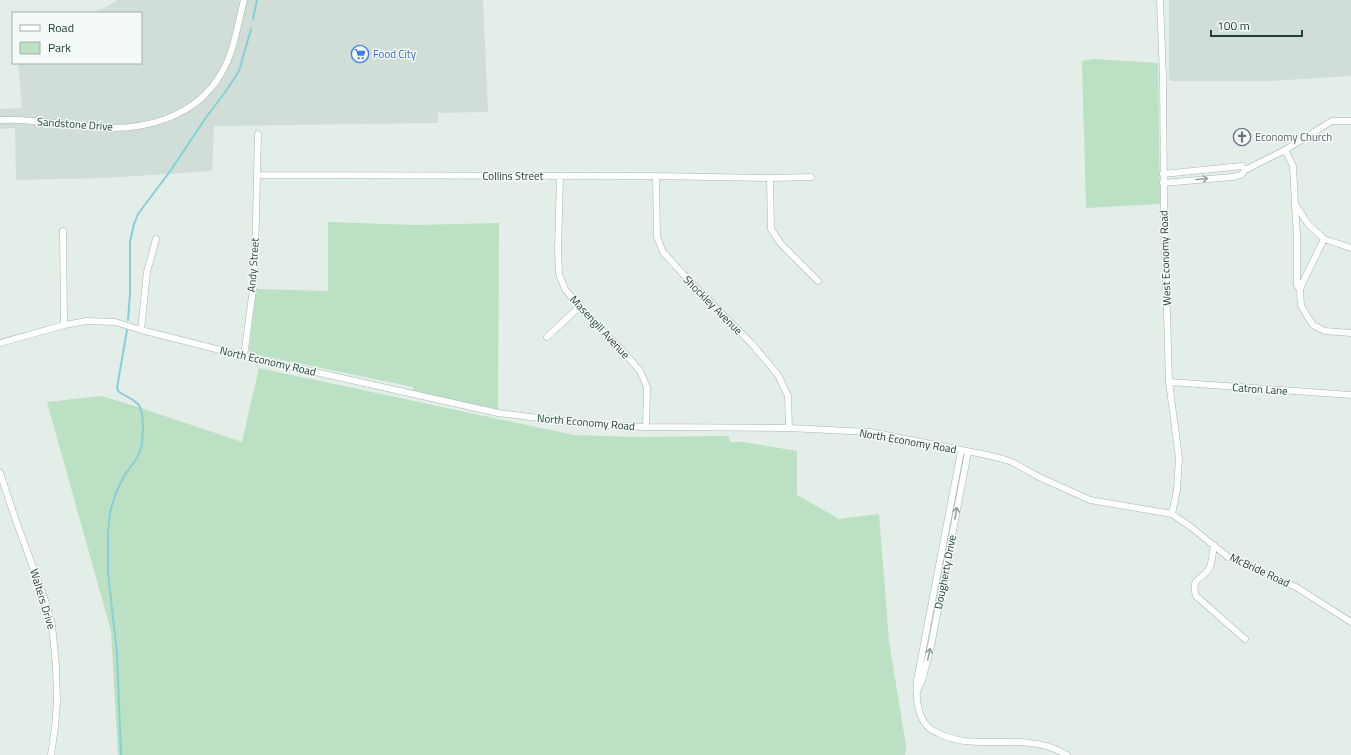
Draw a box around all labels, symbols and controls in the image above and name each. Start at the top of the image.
legend [12,12,142,64]
scale bar [1211,12,1302,38]
text: 100 m [1217,16,1250,35]
text: Road [48,18,74,37]
text: Park [48,38,71,57]
supermarket icon: Food City [350,44,370,64]
place label: Food City [373,46,417,62]
street label: Sandstone Drive [37,113,114,135]
church icon: Economy Church [1232,127,1252,147]
place label: Economy Church [1255,129,1332,145]
street label: Collins Street [483,168,544,184]
one-way arrow [1195,176,1208,183]
street label: West Economy Road [1155,210,1175,306]
street label: Andy Street [243,237,263,293]
street label: Shockley Avenue [680,272,747,339]
street label: Masengill Avenue [566,292,634,363]
street label: North Economy Road [218,342,318,380]
street label: Catron Lane [1232,379,1289,399]
street label: North Economy Road [536,410,636,434]
street label: North Economy Road [858,425,958,457]
one-way arrow [953,507,961,520]
street label: Dougherty Drive [930,533,960,610]
street label: McBride Road [1227,549,1293,591]
street label: Walters Drive [26,567,60,632]
one-way arrow [926,648,934,661]

